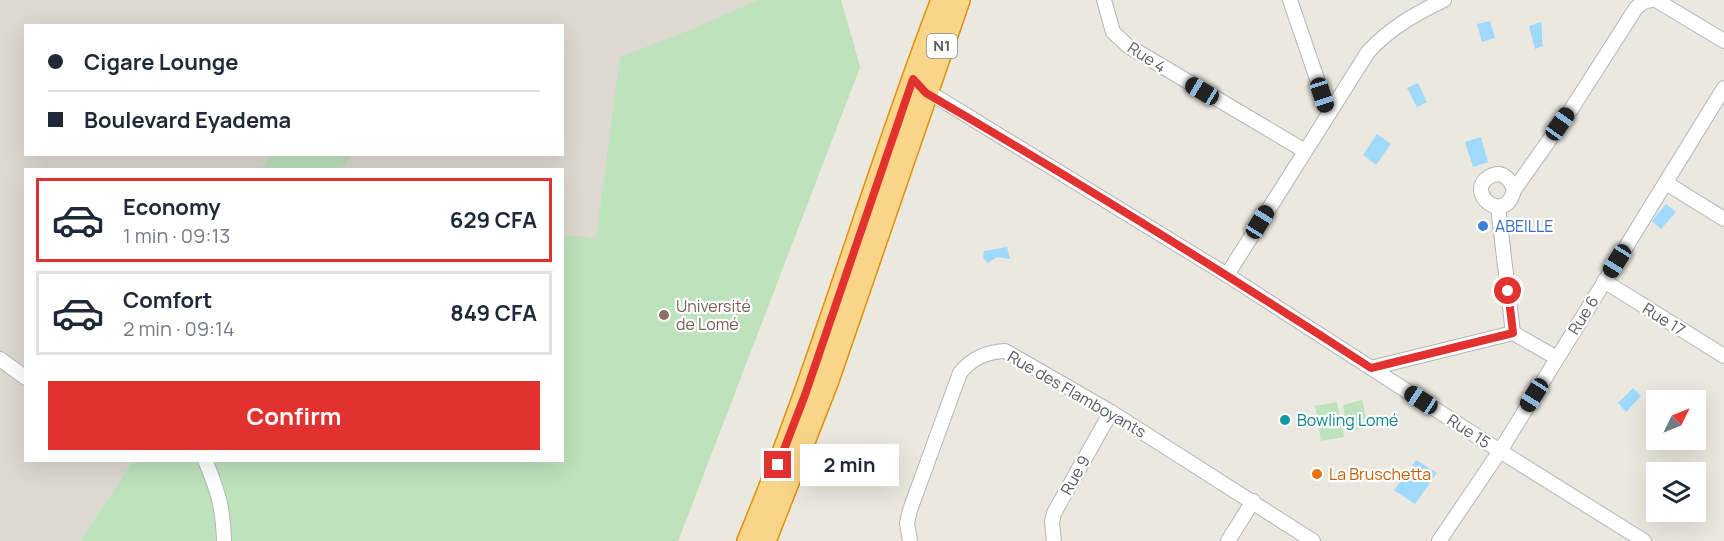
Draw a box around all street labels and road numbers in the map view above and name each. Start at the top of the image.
road number: N1 [927,34,957,58]
street label: Rue 4 [1124,36,1170,78]
street label: Rue 6 [1563,291,1603,339]
street label: Rue 17 [1638,297,1690,341]
street label: Rue des Flamboyants [1004,345,1150,443]
street label: Rue 15 [1443,409,1495,453]
street label: Rue 9 [1055,451,1095,499]

